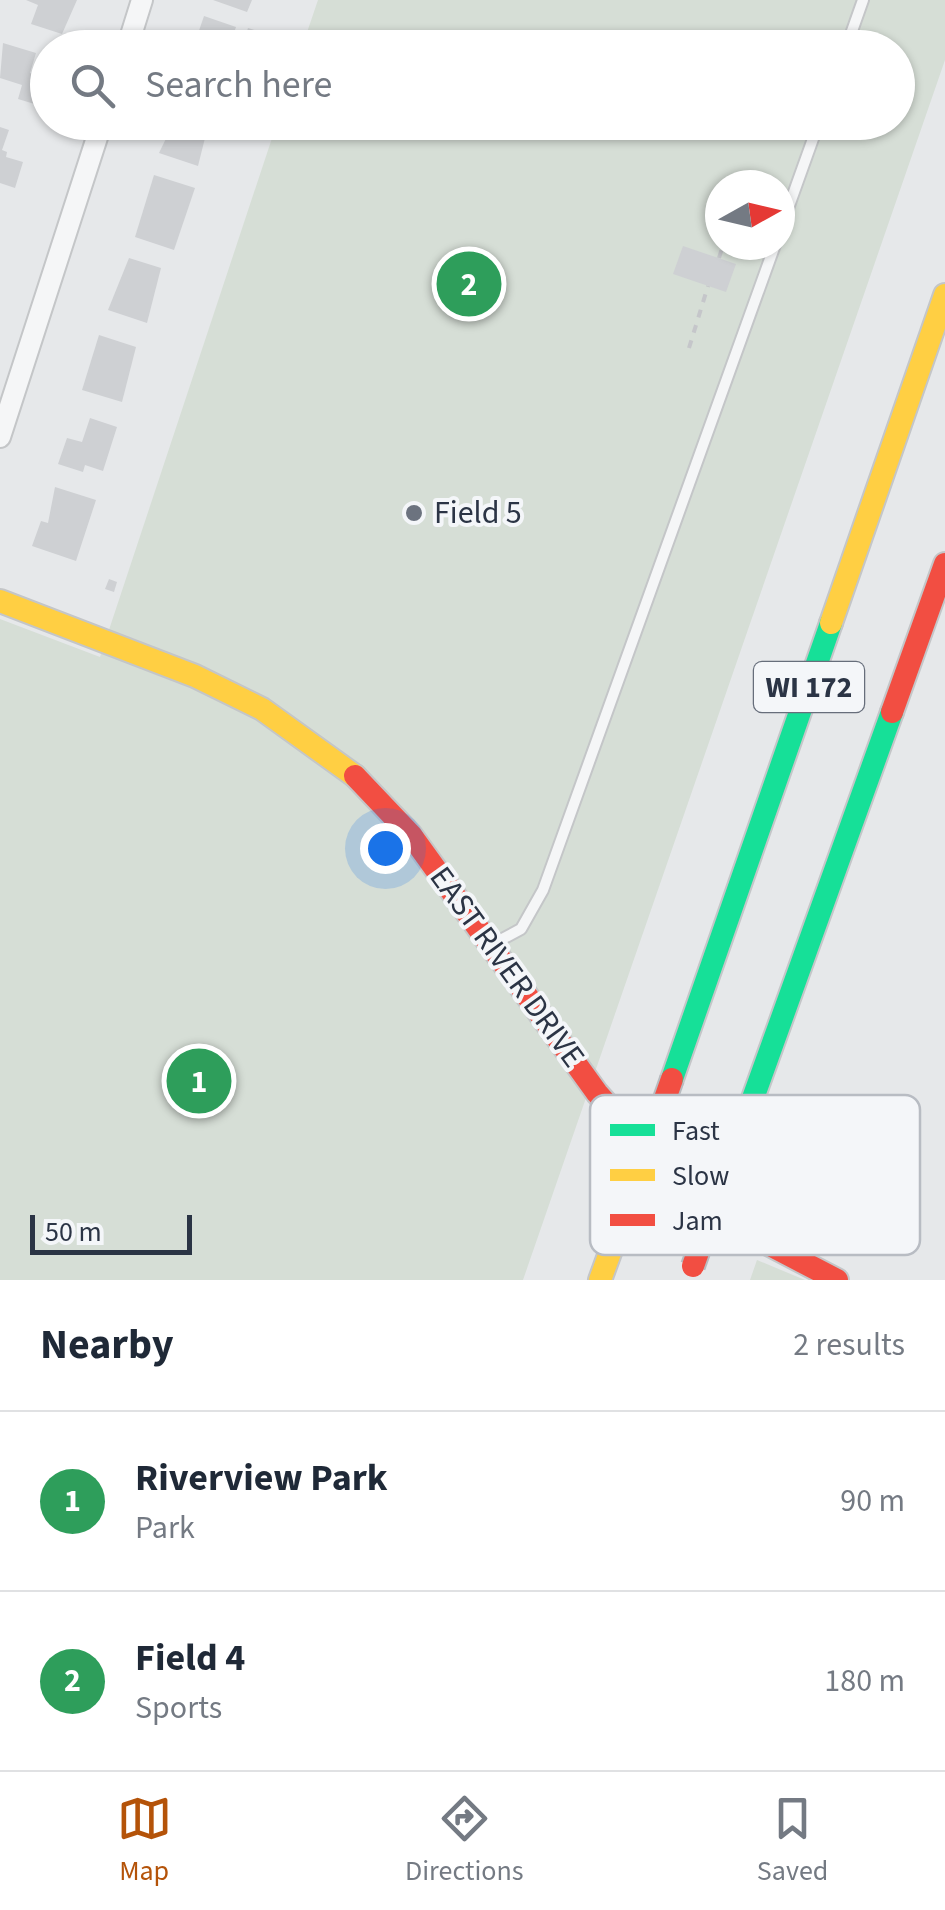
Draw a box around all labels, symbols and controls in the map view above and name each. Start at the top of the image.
search box [30,30,915,140]
icon: search [65,58,120,113]
text: Search here [145,58,332,112]
north arrow [705,170,795,260]
pin: 2 [436,246,502,322]
place label: Field 5 [434,490,522,536]
marker: Field 5 [403,502,425,524]
road number: WI 172 [754,662,864,712]
your location [360,823,411,874]
street label: EAST RIVER DRIVE [418,857,596,1077]
pin: 1 [166,1044,232,1118]
legend [590,1095,920,1255]
text: Fast [672,1111,720,1151]
text: Slow [672,1156,729,1196]
text: Jam [672,1201,723,1241]
scale bar [30,1210,192,1254]
text: 50 m [45,1212,102,1252]
text: Nearby [40,1315,174,1375]
text: 2 results [793,1322,905,1368]
text: Riverview Park [135,1451,388,1505]
text: 1 [64,1478,81,1524]
text: 90 m [840,1478,905,1524]
text: Park [135,1505,195,1551]
text: Field 4 [135,1631,245,1685]
text: 2 [64,1658,81,1704]
text: 180 m [824,1658,905,1704]
text: Sports [135,1685,222,1731]
tab: Map [117,1791,172,1891]
tab: Directions [405,1791,524,1891]
tab: Saved [757,1791,828,1891]

